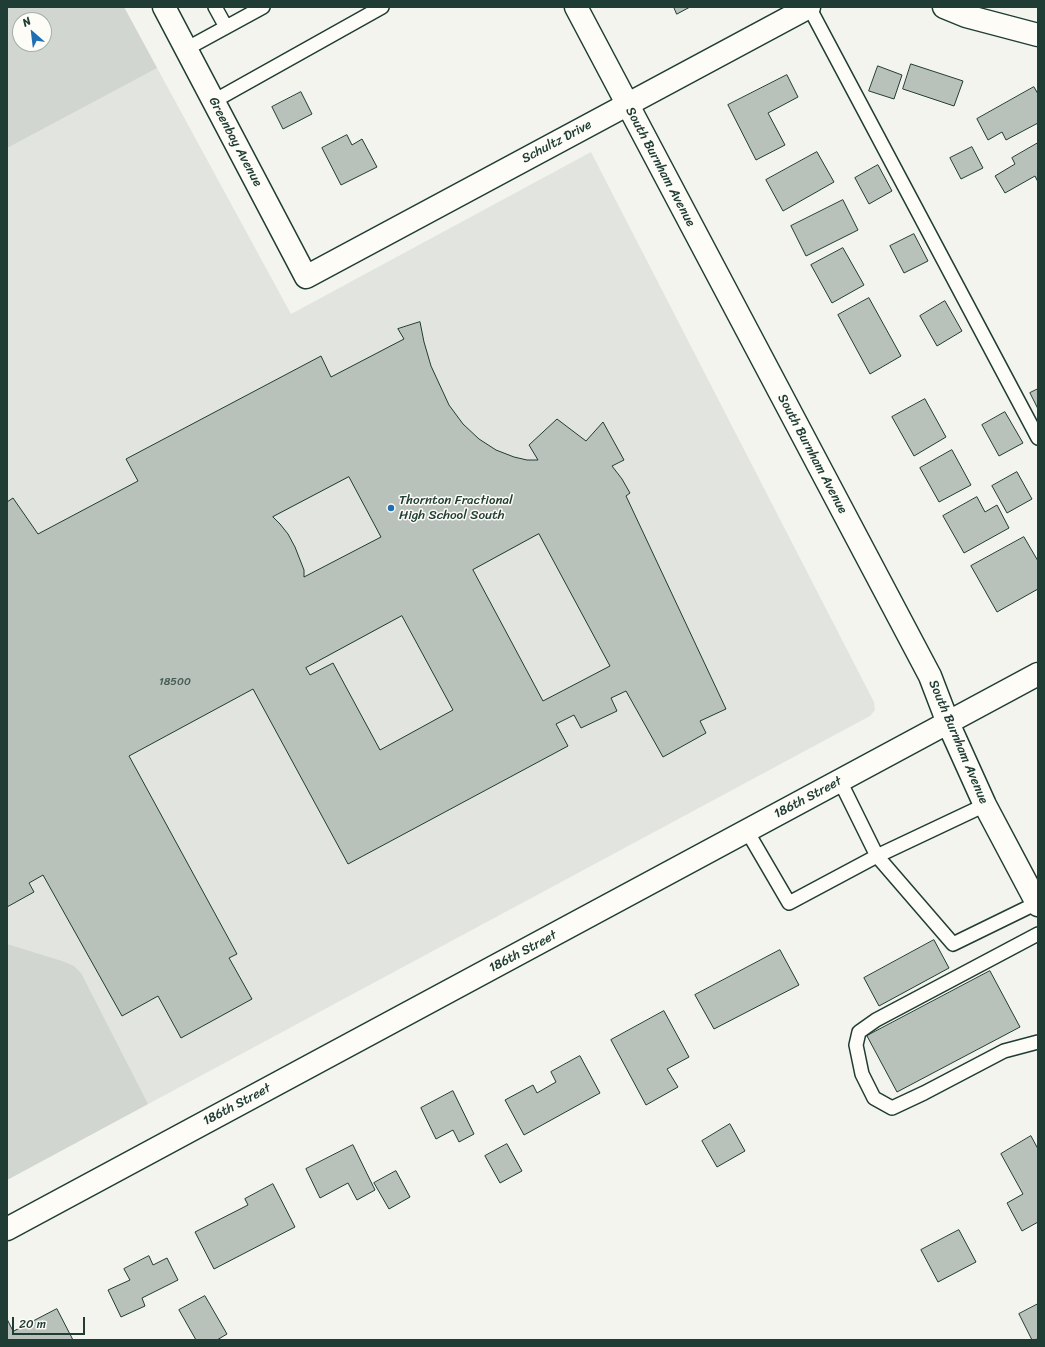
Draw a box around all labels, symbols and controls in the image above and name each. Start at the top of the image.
north arrow [12,12,52,52]
text: N [19,12,34,32]
street label: Greenbay Avenue [205,95,265,189]
street label: South Burnham Avenue [622,104,698,230]
street label: Schultz Drive [519,117,595,167]
street label: South Burnham Avenue [774,391,850,517]
place label: Thornton Fractional High School South [399,493,513,524]
marker: Thornton Fractional High School South [386,503,396,513]
house number: 18500 [159,675,191,689]
street label: South Burnham Avenue [925,678,991,806]
street label: 186th Street [771,774,845,822]
street label: 186th Street [486,928,560,976]
street label: 186th Street [200,1081,274,1129]
scale bar [14,1309,87,1335]
text: 20 m [19,1313,46,1335]

